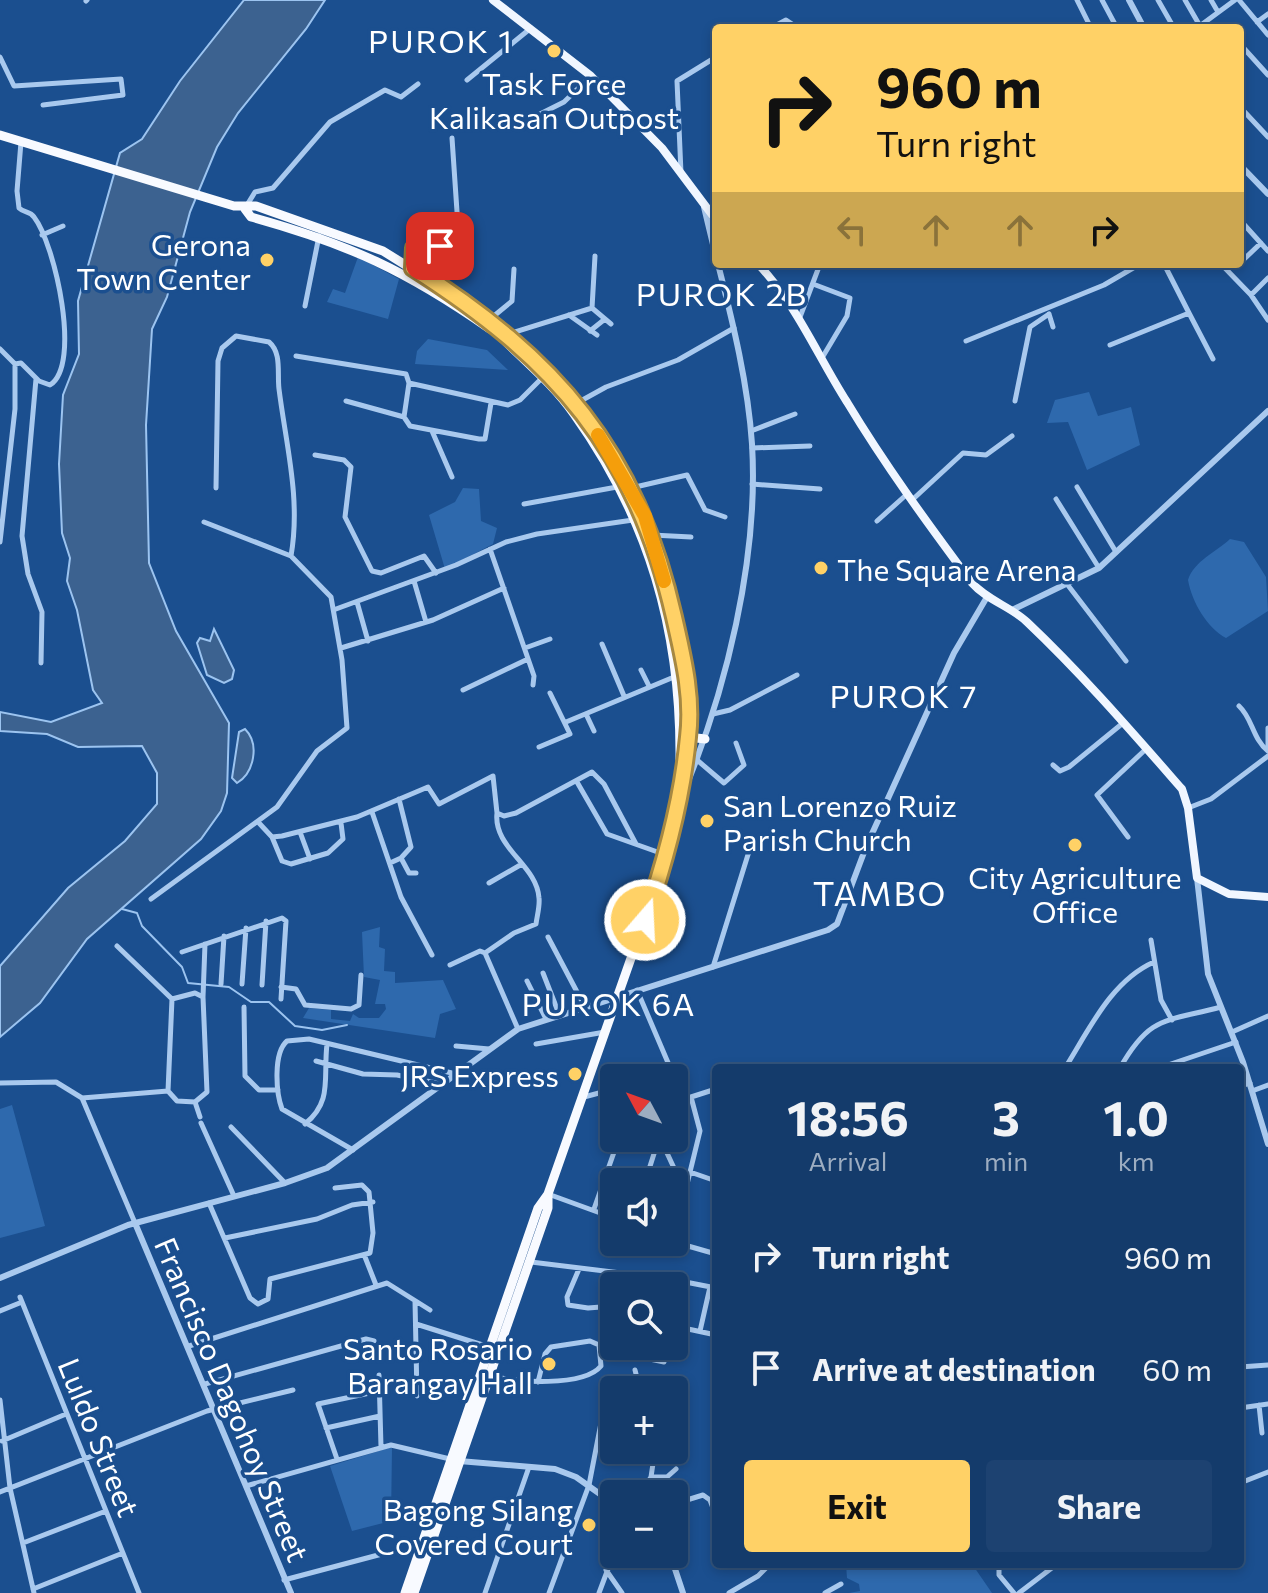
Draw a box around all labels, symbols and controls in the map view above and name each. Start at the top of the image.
district label: PUROK 1 [368,20,514,60]
marker: Task Force Kalikasan Outpost [545,42,563,60]
text: 960 m [876,51,1042,120]
icon: right [744,56,848,160]
place label: Task Force Kalikasan Outpost [429,64,679,135]
text: Turn right [876,120,1037,164]
icon: left [830,208,874,252]
icon: ahead [914,208,958,252]
icon: ahead [998,208,1042,252]
icon: right [1082,208,1126,252]
pin [406,212,474,280]
icon: arrive [418,224,462,268]
place label: Gerona Town Center [76,225,251,296]
marker: Gerona Town Center [258,251,276,269]
district label: PUROK 2B [636,273,808,313]
place label: The Square Arena [837,550,1076,587]
marker: The Square Arena [812,559,830,577]
district label: PUROK 7 [829,675,979,715]
place label: San Lorenzo Ruiz Parish Church [723,786,957,857]
marker: San Lorenzo Ruiz Parish Church [698,812,716,830]
marker: City Agriculture Office [1066,836,1084,854]
place label: City Agriculture Office [968,858,1182,929]
district label: TAMBO [813,871,947,913]
position arrow [603,878,687,962]
district label: PUROK 6A [522,983,696,1023]
place label: JRS Express [401,1056,559,1093]
north arrow [600,1064,688,1152]
map controls [600,1064,688,1568]
marker: JRS Express [566,1065,584,1083]
text: 18:56 [787,1087,909,1146]
text: 3 [992,1087,1020,1146]
text: 1.0 [1103,1087,1169,1146]
text: Arrival [809,1145,887,1176]
text: min [984,1145,1028,1176]
text: km [1118,1145,1154,1176]
button: sound [600,1168,688,1256]
street label: Francisco Dagohoy Street [148,1231,318,1567]
icon: right [744,1234,788,1278]
text: Turn right [812,1238,949,1275]
text: 960 m [1124,1238,1212,1275]
button: search [600,1272,688,1360]
place label: Santo Rosario Barangay Hall [343,1329,533,1400]
icon: arrive [744,1346,788,1390]
text: Arrive at destination [812,1350,1096,1387]
text: 60 m [1142,1350,1212,1387]
street label: Luldo Street [52,1352,148,1522]
marker: Santo Rosario Barangay Hall [540,1355,558,1373]
button: + [600,1376,688,1464]
button: Exit [744,1460,970,1552]
button: Share [986,1460,1212,1552]
button: − [600,1480,688,1568]
place label: Bagong Silang Covered Court [374,1490,573,1561]
marker: Bagong Silang Covered Court [580,1516,598,1534]

